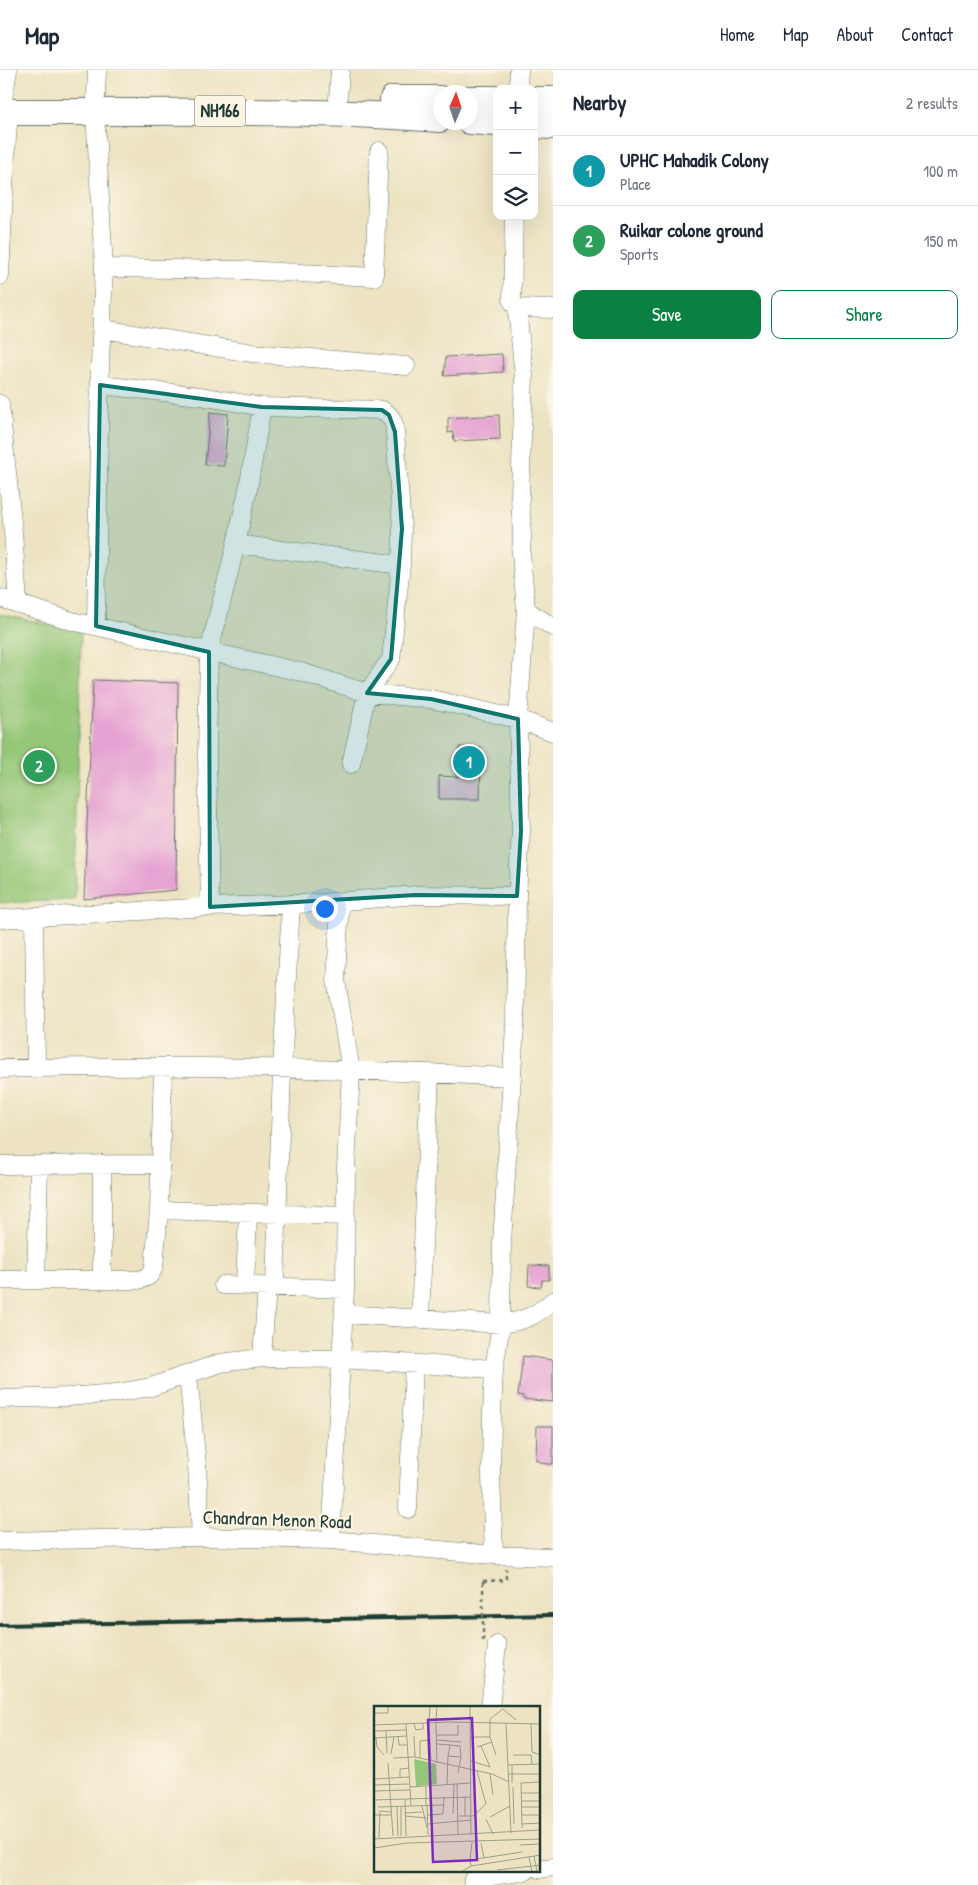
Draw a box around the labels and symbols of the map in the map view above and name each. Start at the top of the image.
north arrow [433,85,478,130]
road number: NH166 [195,96,245,126]
pin: 1 [453,743,485,781]
pin: 2 [23,747,55,785]
your location [312,896,338,922]
street label: Chandran Menon Road [202,1503,352,1535]
inset map [374,1706,540,1872]

